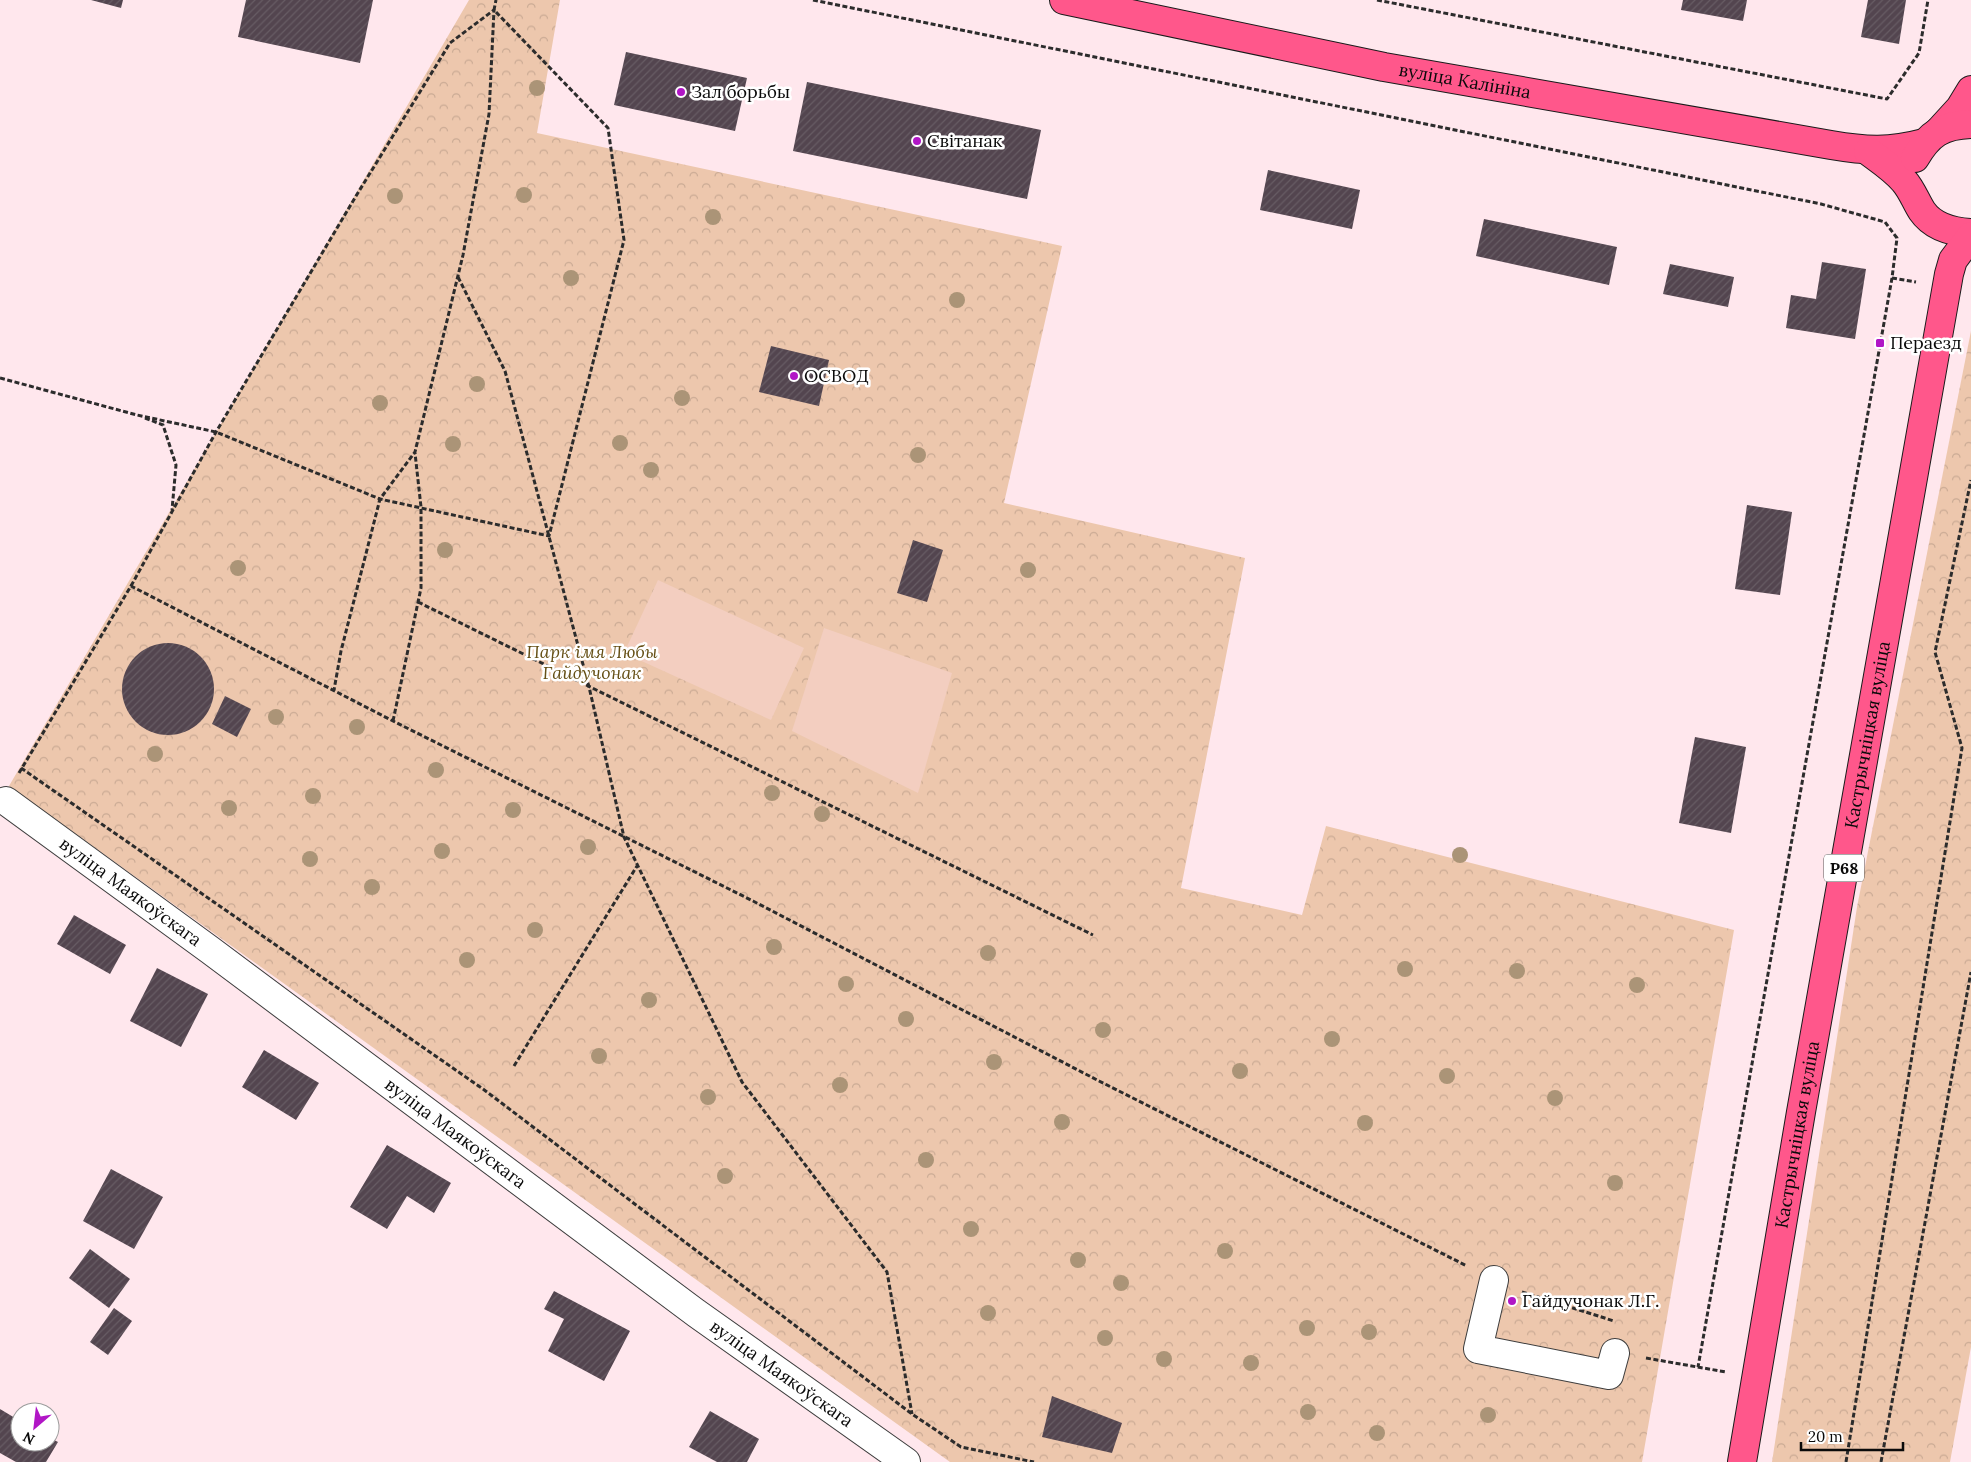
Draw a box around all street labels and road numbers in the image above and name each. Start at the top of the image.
street label: вуліца Калініна [1397,58,1533,103]
street label: Кастрычніцкая вуліца [1839,639,1895,830]
street label: вуліца Маякоўскага [55,832,206,951]
road number: Р68 [1824,854,1864,881]
street label: Кастрычніцкая вуліца [1770,1039,1824,1230]
street label: вуліца Маякоўскага [381,1073,531,1193]
street label: вуліца Маякоўскага [705,1314,858,1432]

